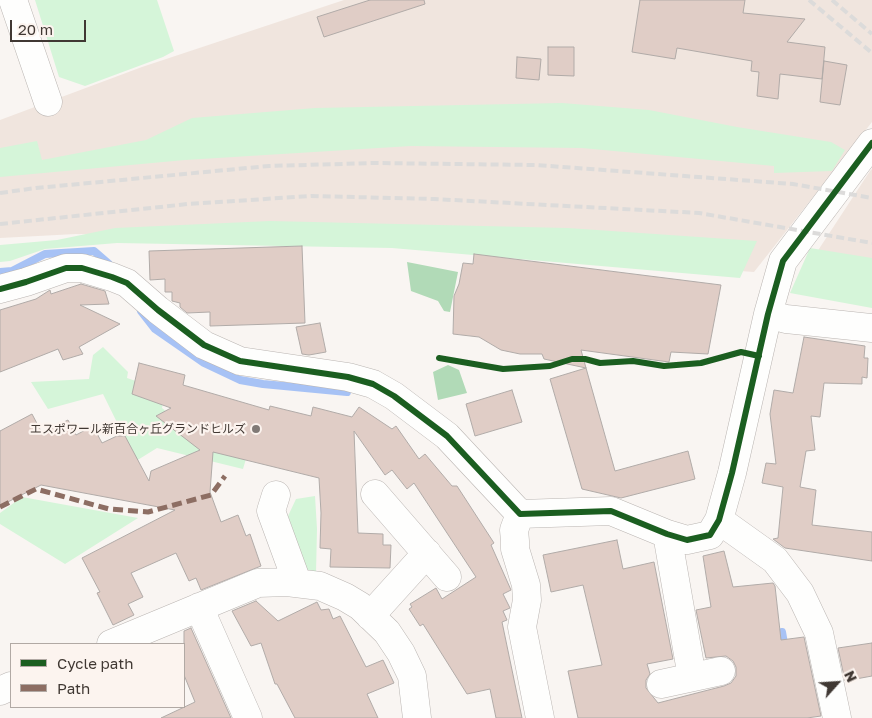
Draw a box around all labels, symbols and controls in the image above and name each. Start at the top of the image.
scale bar [12,10,89,42]
text: 20 m [18,20,53,38]
place label: エスポワール新百合ヶ丘グランドヒルズ [30,422,246,436]
marker: エスポワール新百合ヶ丘グランドヒルズ [250,423,262,435]
legend [10,643,185,708]
text: Cycle path [57,654,133,672]
north arrow [812,658,862,708]
text: N [841,668,861,685]
text: Path [57,679,90,697]

